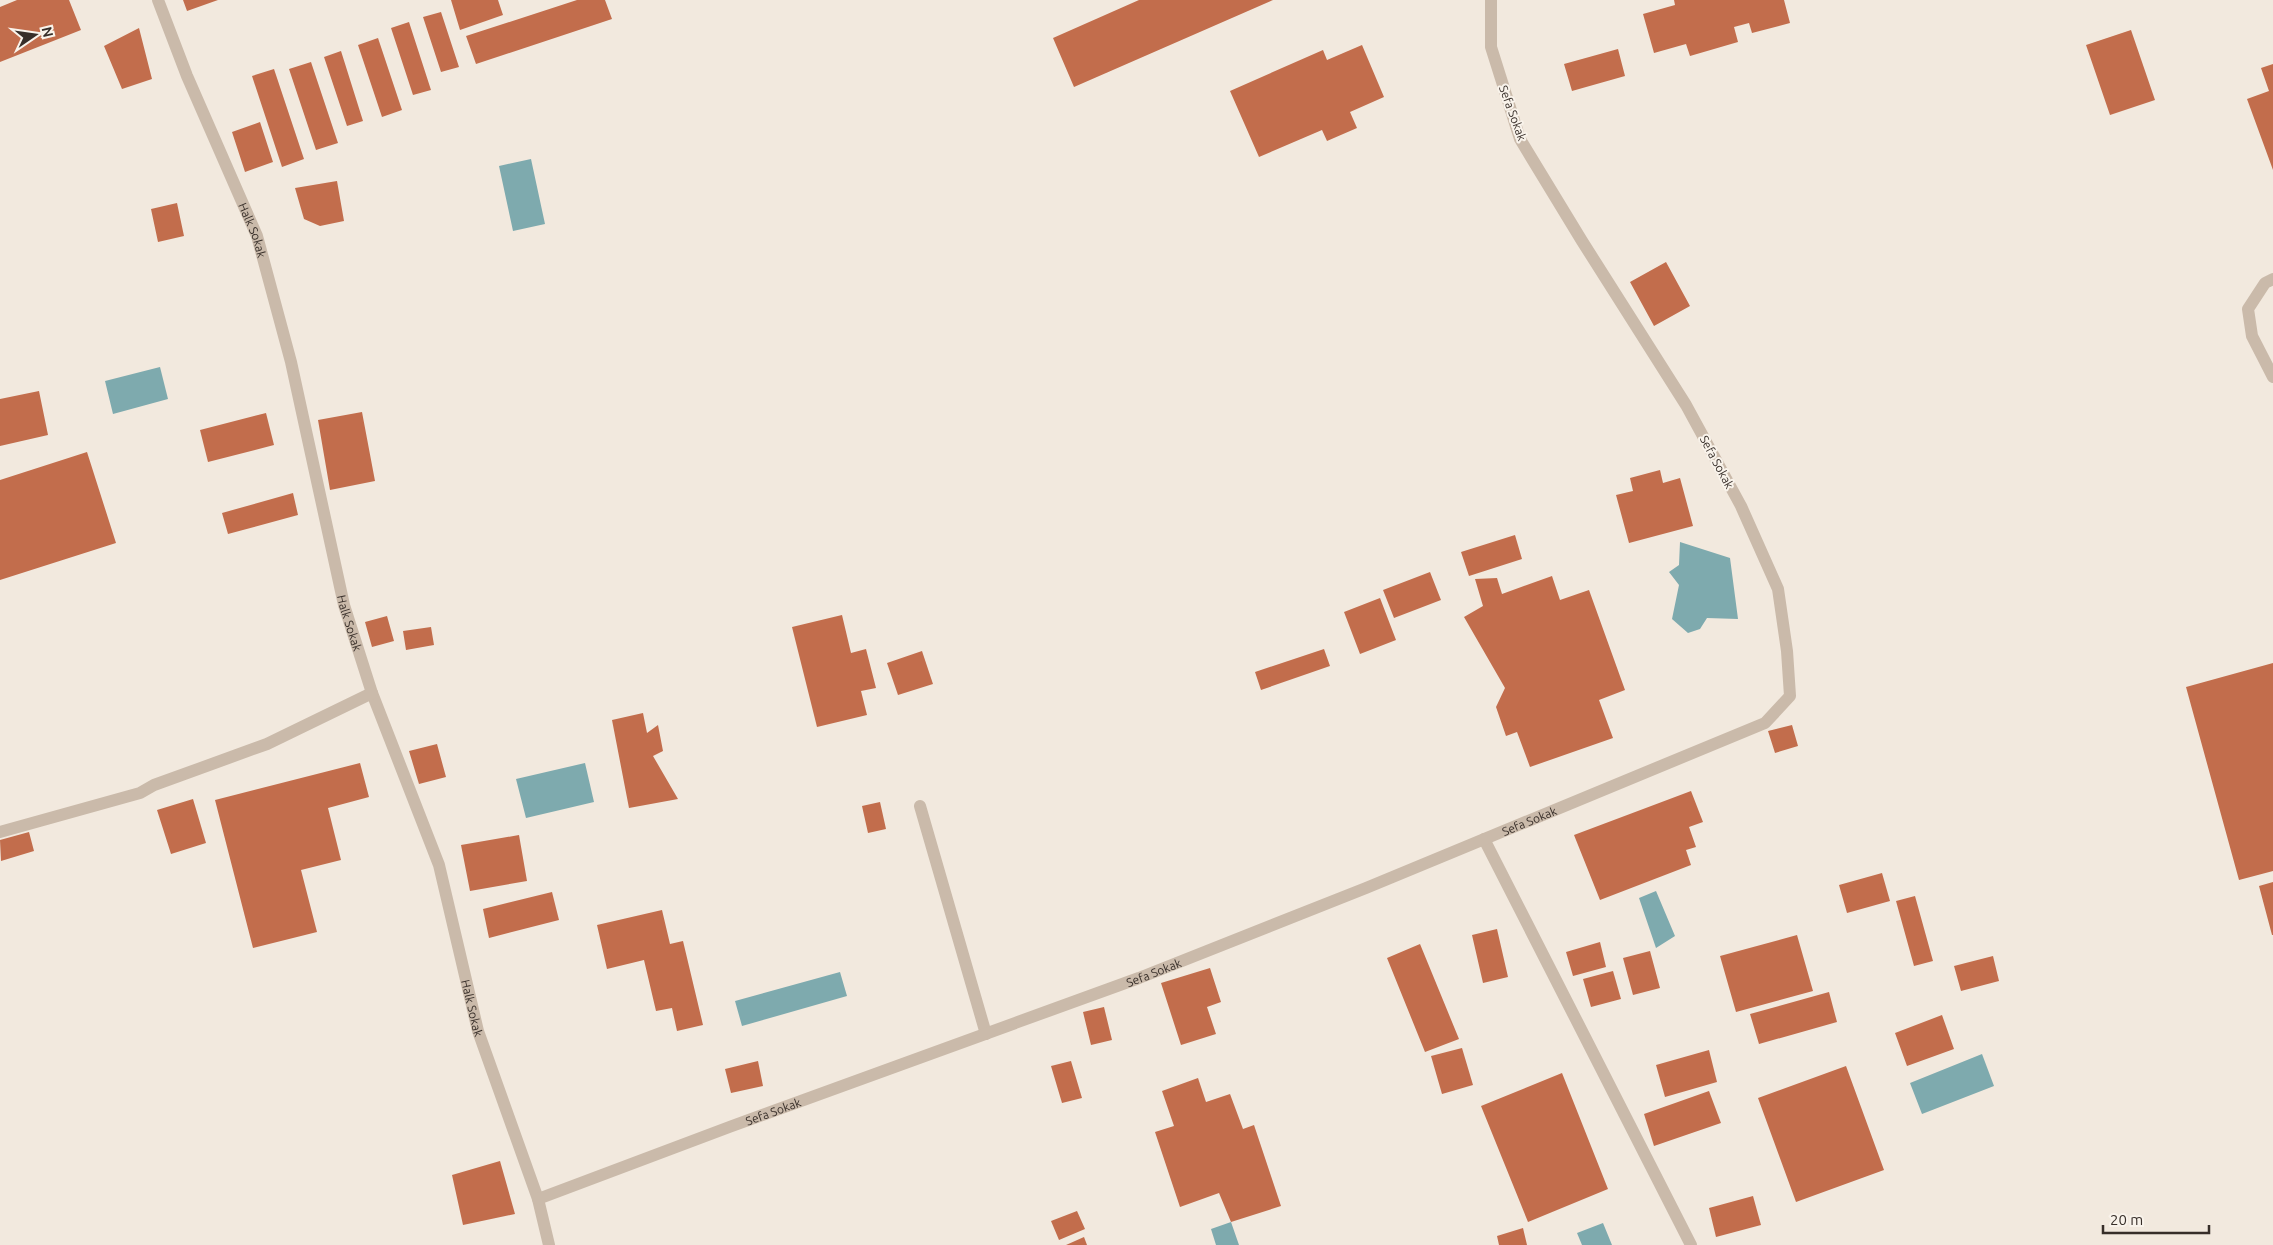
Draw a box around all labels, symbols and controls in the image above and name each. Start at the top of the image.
north arrow [10,10,60,60]
text: N [39,25,57,39]
street label: Sefa Sokak [1497,84,1529,142]
street label: Halk Sokak [237,200,269,259]
street label: Sefa Sokak [1698,433,1736,491]
street label: Halk Sokak [335,594,365,653]
street label: Sefa Sokak [1500,803,1558,838]
street label: Sefa Sokak [1124,955,1183,989]
street label: Halk Sokak [460,978,486,1038]
street label: Sefa Sokak [744,1095,803,1127]
scale bar [2103,1202,2209,1234]
text: 20 m [2110,1211,2143,1228]

